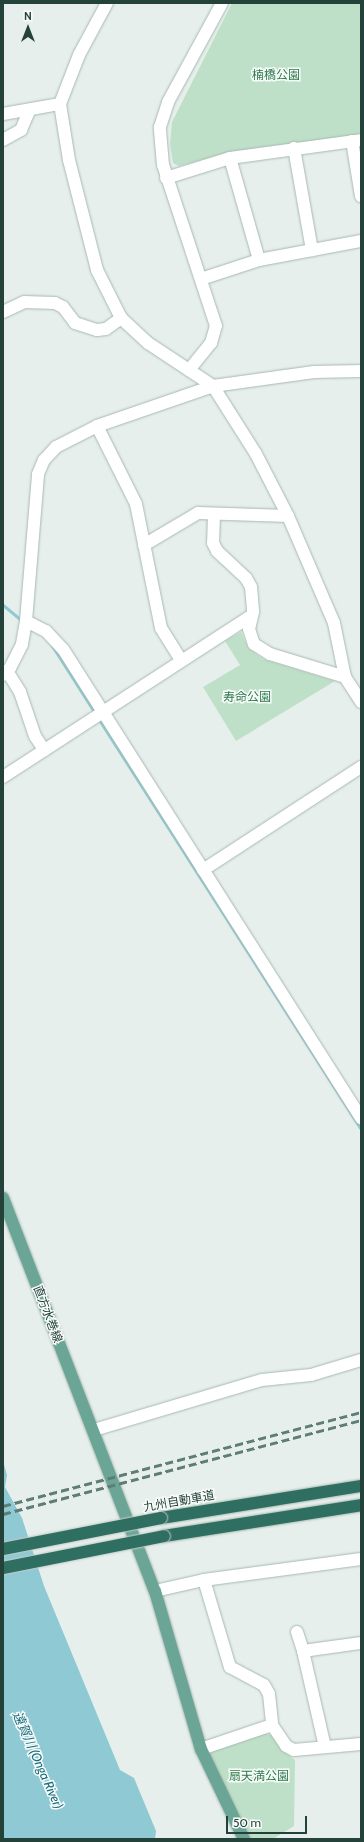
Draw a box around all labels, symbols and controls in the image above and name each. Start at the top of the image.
north arrow [8,8,48,48]
text: N [24,9,32,23]
park label: 楠橋公園 [252,68,300,82]
park label: 寿命公園 [223,690,271,704]
street label: 直方水巻線 [31,1283,65,1345]
street label: 九州自動車道 [142,1488,216,1514]
water label: 遠賀川 (Onga River) [10,1709,66,1811]
park label: 扇天満公園 [229,1769,289,1783]
scale bar [228,1808,309,1834]
text: 50 m [233,1815,261,1830]

